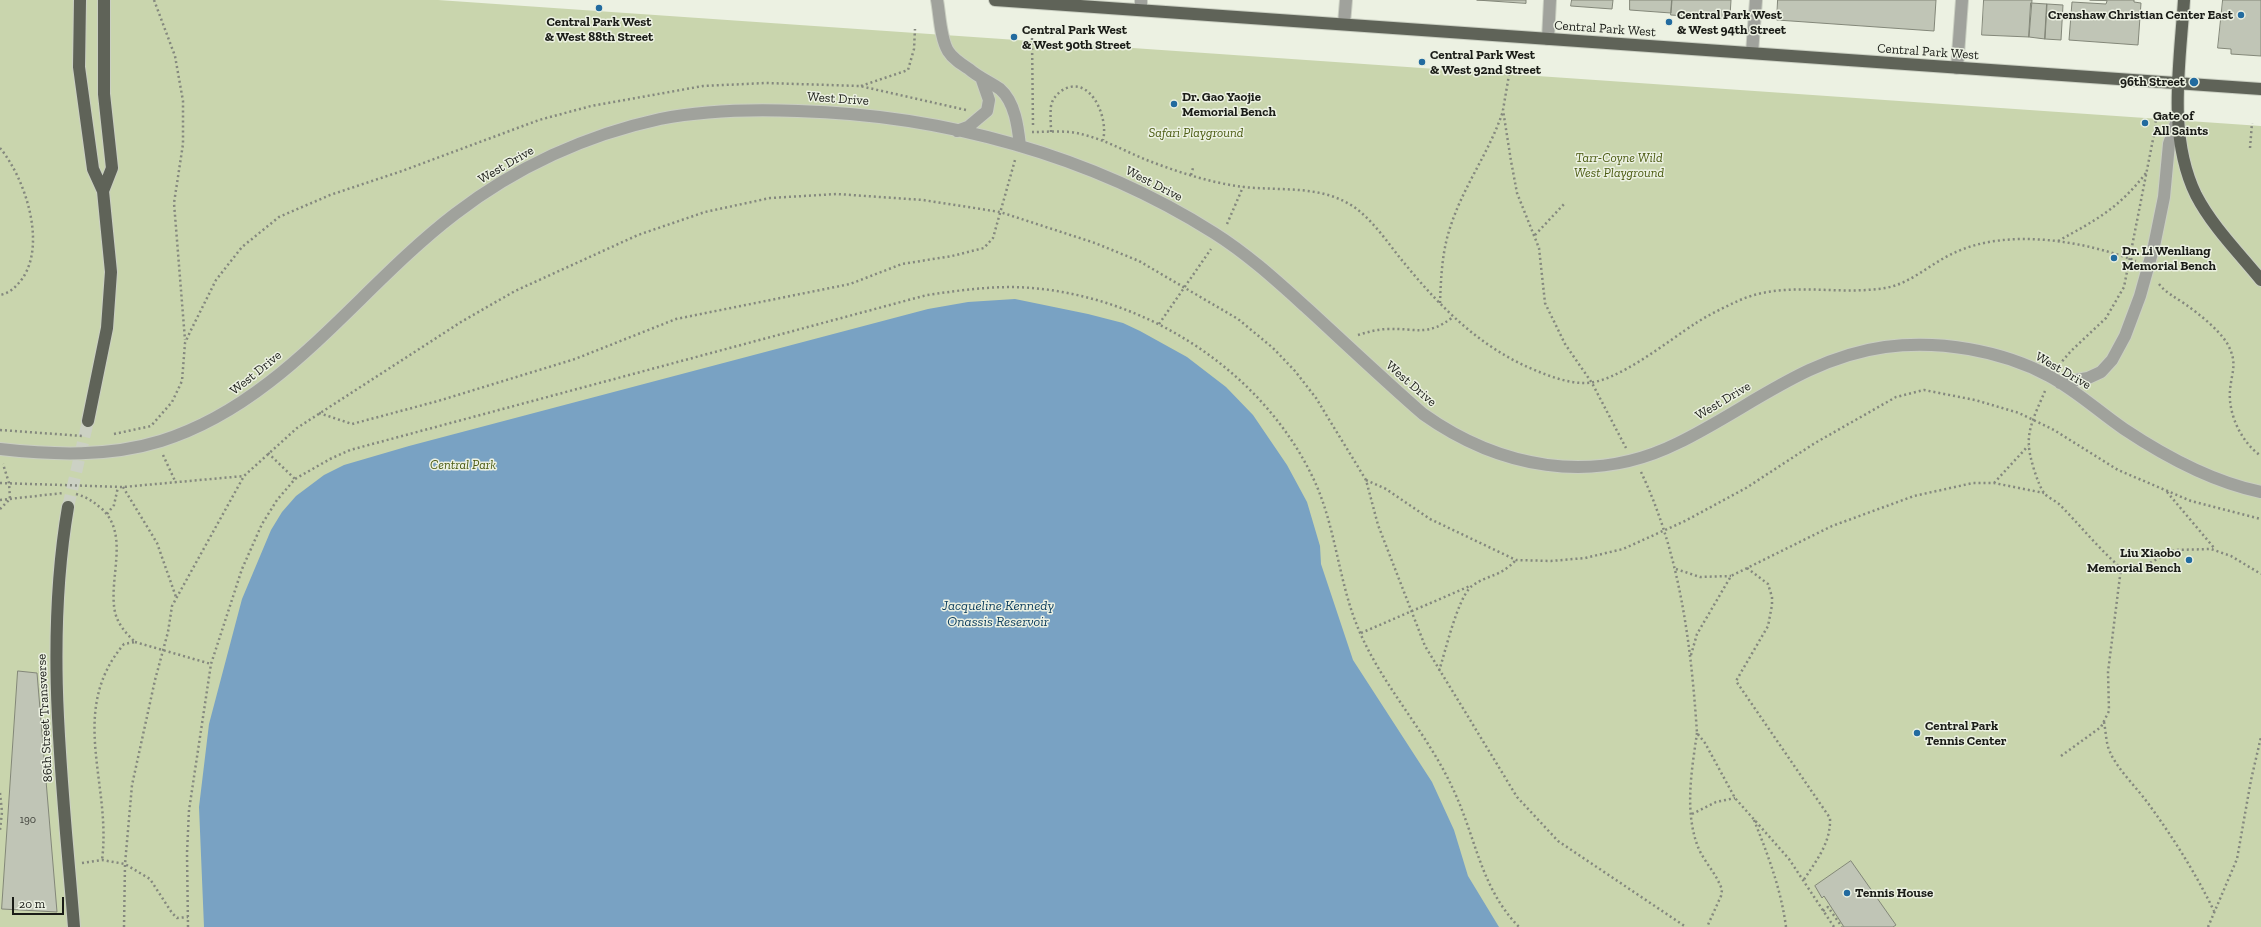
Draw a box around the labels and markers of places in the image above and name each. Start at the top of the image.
marker: Central Park West & West 88th Street [594,3,604,13]
place label: Central Park West & West 94th Street [1677,7,1786,38]
place label: Crenshaw Christian Center East [2048,7,2233,23]
marker: Crenshaw Christian Center East [2236,10,2246,20]
place label: Central Park West & West 88th Street [545,14,653,45]
marker: Central Park West & West 94th Street [1664,17,1674,27]
place label: Central Park West & West 90th Street [1022,22,1131,53]
marker: Central Park West & West 90th Street [1009,32,1019,42]
place label: Central Park West & West 92nd Street [1430,47,1541,78]
marker: Central Park West & West 92nd Street [1417,57,1427,67]
place label: 96th Street [2120,74,2185,90]
marker: 96th Street [2188,76,2200,88]
place label: Dr. Gao Yaojie Memorial Bench [1182,89,1276,120]
marker: Dr. Gao Yaojie Memorial Bench [1169,99,1179,109]
place label: Gate of All Saints [2153,108,2208,139]
marker: Gate of All Saints [2140,118,2150,128]
place label: Dr. Li Wenliang Memorial Bench [2122,243,2216,274]
marker: Dr. Li Wenliang Memorial Bench [2109,253,2119,263]
place label: Liu Xiaobo Memorial Bench [2087,545,2181,576]
marker: Liu Xiaobo Memorial Bench [2184,555,2194,565]
place label: Central Park Tennis Center [1925,718,2006,749]
marker: Central Park Tennis Center [1912,728,1922,738]
place label: Tennis House [1855,885,1933,901]
marker: Tennis House [1842,888,1852,898]

